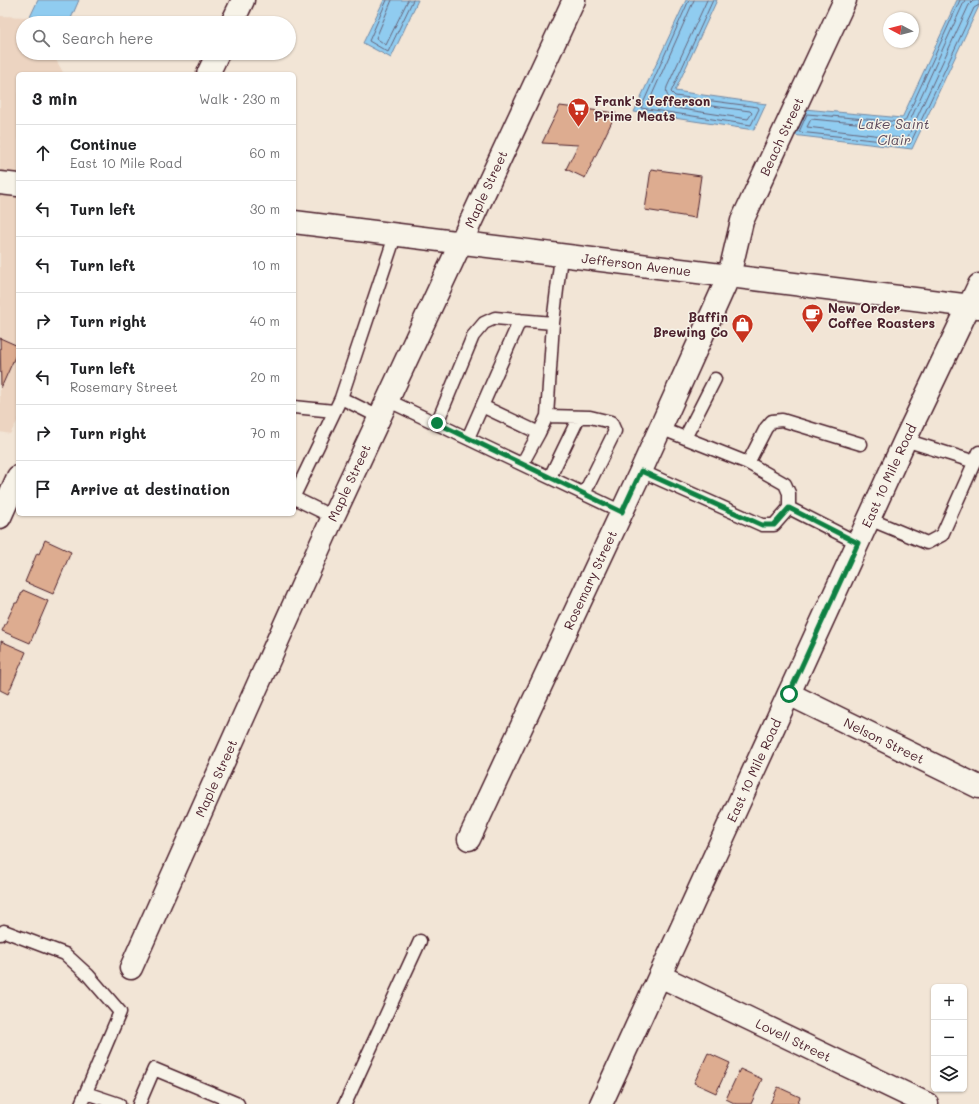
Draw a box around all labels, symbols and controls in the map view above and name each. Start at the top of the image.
north arrow [883,12,919,48]
search box [16,16,296,60]
icon: search [30,27,52,49]
text: Search here [62,28,153,48]
text: 3 min [32,87,77,109]
text: Walk · 230 m [199,90,280,107]
place label: Frank's Jefferson Prime Meats [594,92,710,124]
street label: Beach Street [755,94,807,178]
supermarket icon: Frank's Jefferson Prime Meats [565,95,591,128]
water label: Lake Saint Clair [858,114,930,149]
text: Continue [70,134,137,154]
icon: ahead [32,142,54,164]
text: 60 m [250,144,280,161]
street label: Maple Street [460,147,511,230]
text: East 10 Mile Road [70,154,182,171]
icon: left [32,198,54,220]
text: Turn left [70,199,135,219]
text: 30 m [250,200,280,217]
street label: Jefferson Avenue [581,249,692,279]
icon: left [32,254,54,276]
text: Turn left [70,255,135,275]
text: 10 m [252,256,280,273]
place label: New Order Coffee Roasters [828,299,935,331]
cafe icon: New Order Coffee Roasters [800,302,826,335]
place label: Baffin Brewing Co [653,308,728,340]
icon: right [32,310,54,332]
text: Turn right [70,311,147,331]
shop icon: Baffin Brewing Co [730,311,756,344]
text: 40 m [250,312,280,329]
text: Turn left [70,358,135,378]
icon: left [32,366,54,388]
text: 20 m [250,368,280,385]
text: Rosemary Street [70,378,178,395]
route end [428,414,446,432]
street label: East 10 Mile Road [857,421,919,530]
icon: right [32,422,54,444]
text: Turn right [70,423,147,443]
text: 70 m [250,424,280,441]
street label: Maple Street [323,441,374,524]
icon: arrive [32,478,54,500]
text: Arrive at destination [70,479,230,499]
street label: Rosemary Street [559,527,620,632]
route start [780,685,798,703]
street label: Nelson Street [841,713,928,767]
street label: East 10 Mile Road [722,716,784,825]
street label: Maple Street [191,736,240,820]
map controls [931,984,967,1092]
button: + [931,984,967,1020]
street label: Lovell Street [753,1014,834,1065]
button: − [931,1020,967,1056]
button: layers [931,1056,967,1092]

